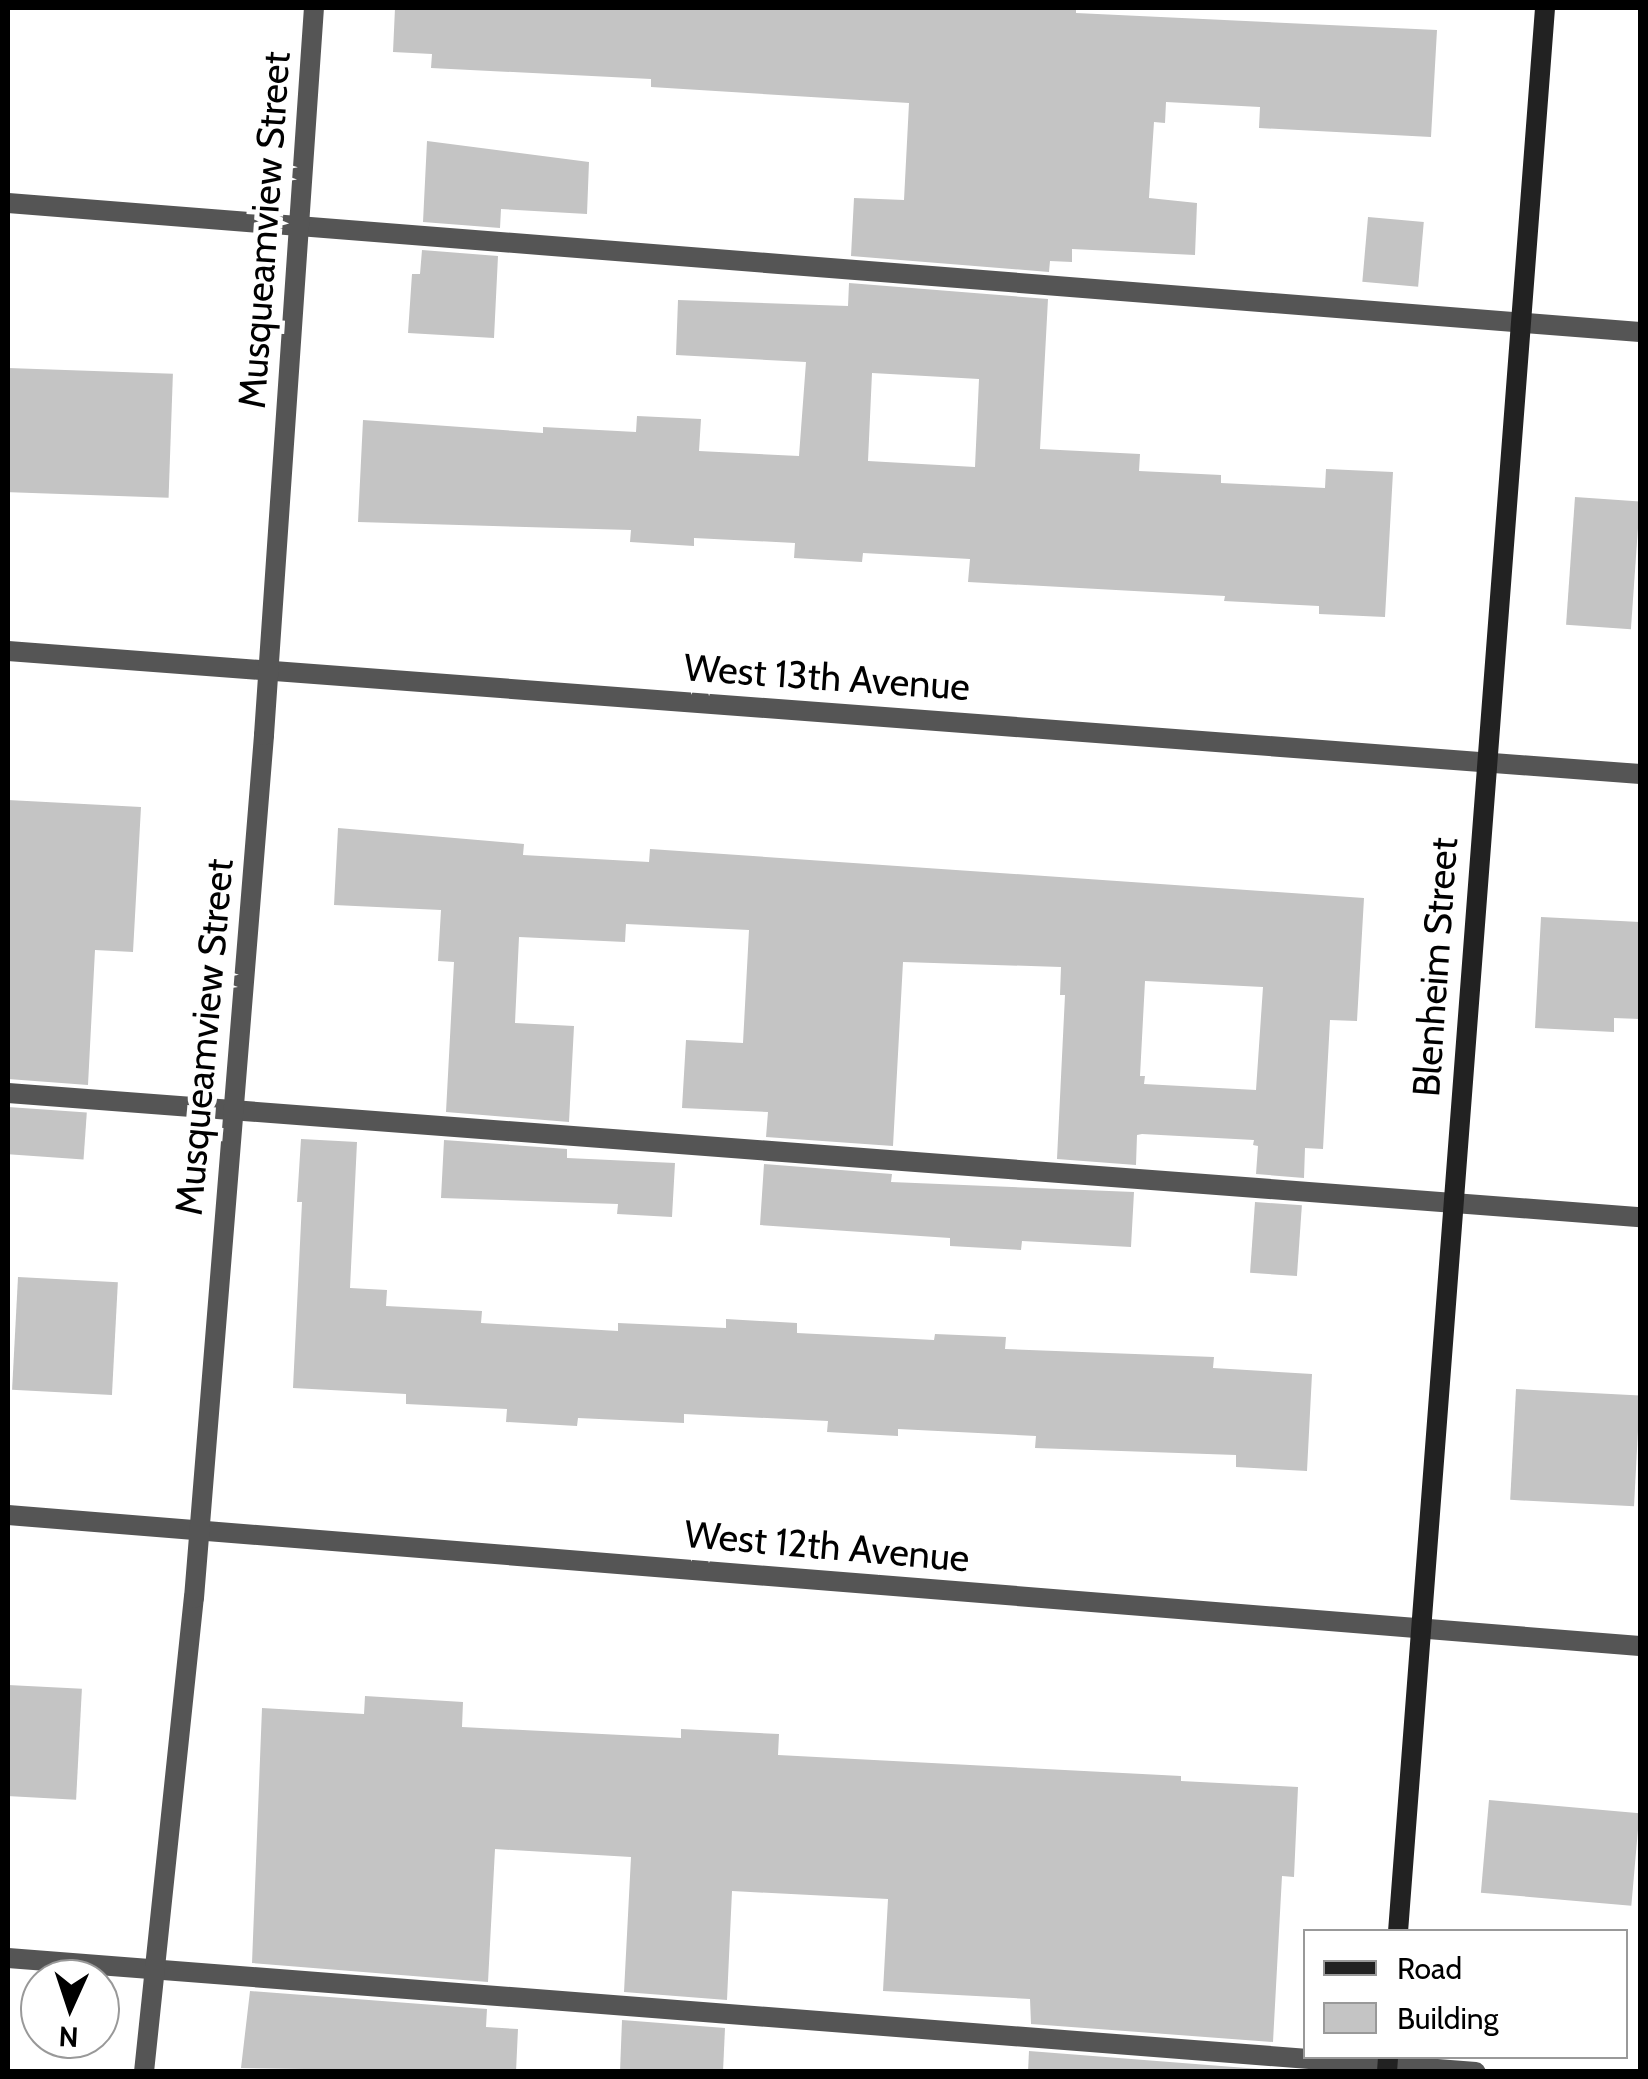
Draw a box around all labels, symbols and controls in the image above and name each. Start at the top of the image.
street label: Musqueamview Street [229,50,299,410]
street label: West 13th Avenue [683,644,971,710]
street label: Blenheim Street [1403,836,1467,1098]
street label: Musqueamview Street [166,857,242,1217]
street label: West 12th Avenue [683,1511,971,1581]
legend [1303,1929,1628,2059]
text: Road [1397,1950,1462,1987]
north arrow [20,1959,120,2059]
text: Building [1397,2000,1499,2037]
text: N [58,2019,79,2054]

